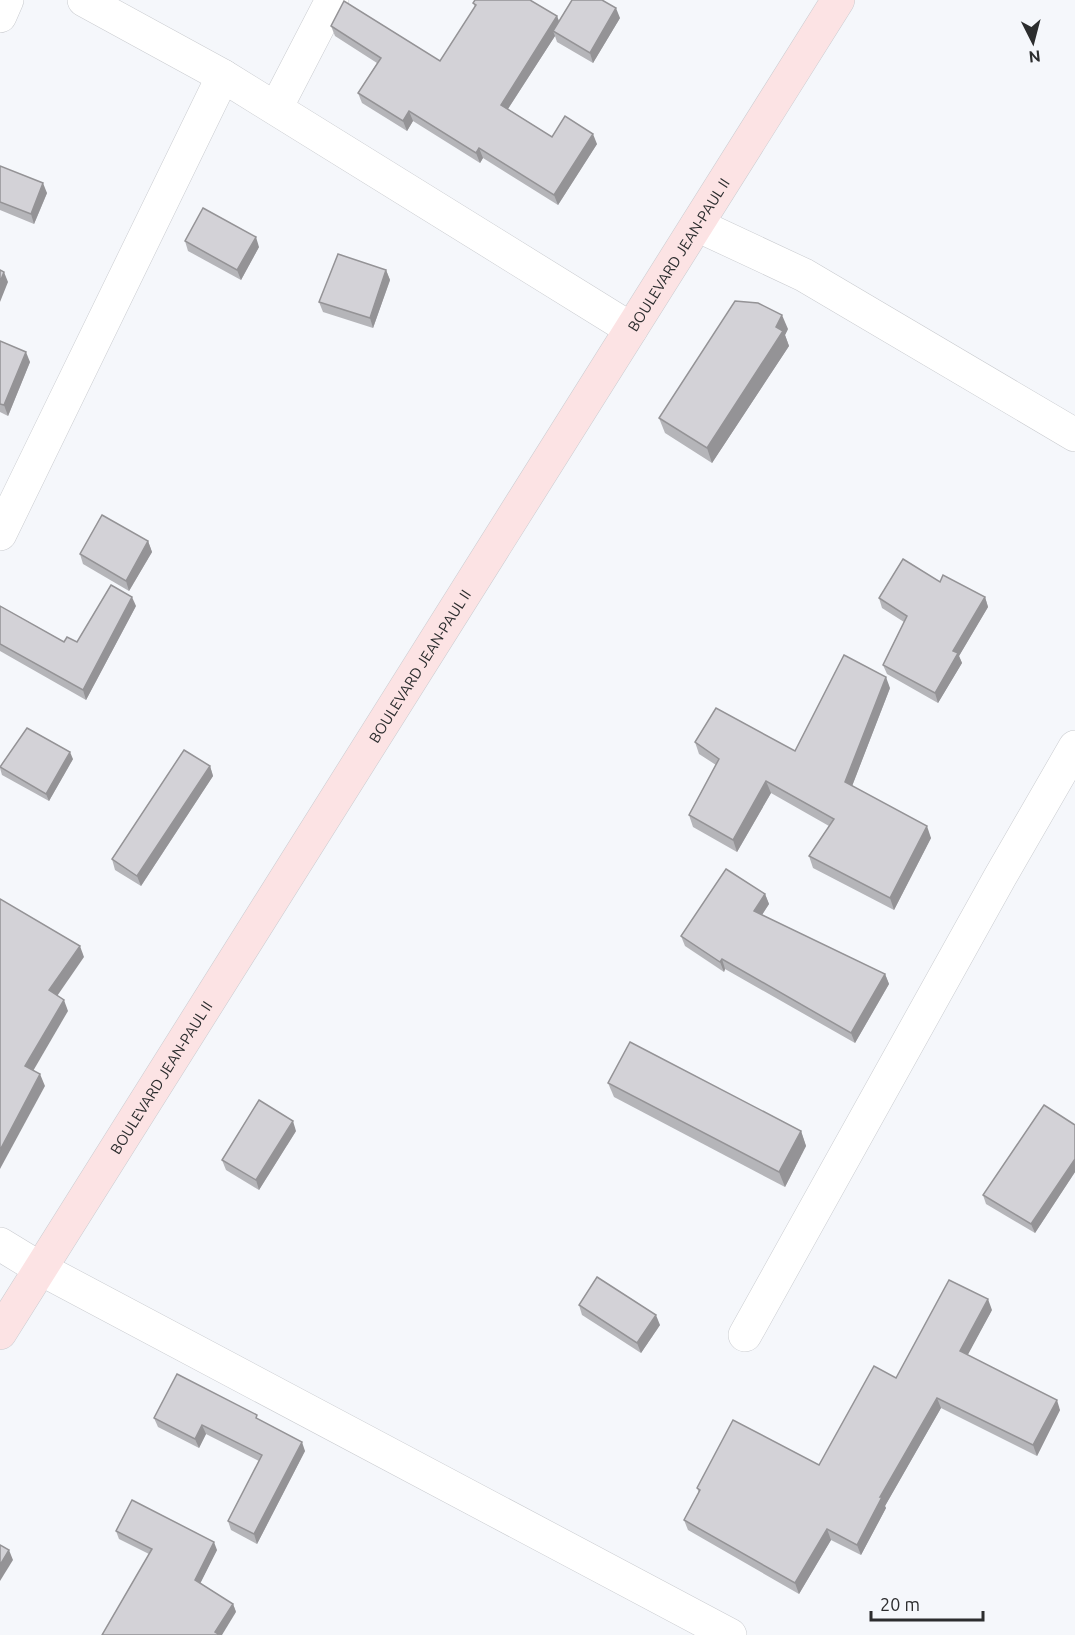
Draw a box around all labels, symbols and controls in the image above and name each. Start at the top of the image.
north arrow [1003,12,1063,72]
text: N [1028,47,1041,66]
street label: BOULEVARD JEAN-PAUL II [624,175,732,334]
street label: BOULEVARD JEAN-PAUL II [365,586,474,745]
street label: BOULEVARD JEAN-PAUL II [106,998,215,1157]
scale bar [871,1584,984,1622]
text: 20 m [880,1594,920,1614]

